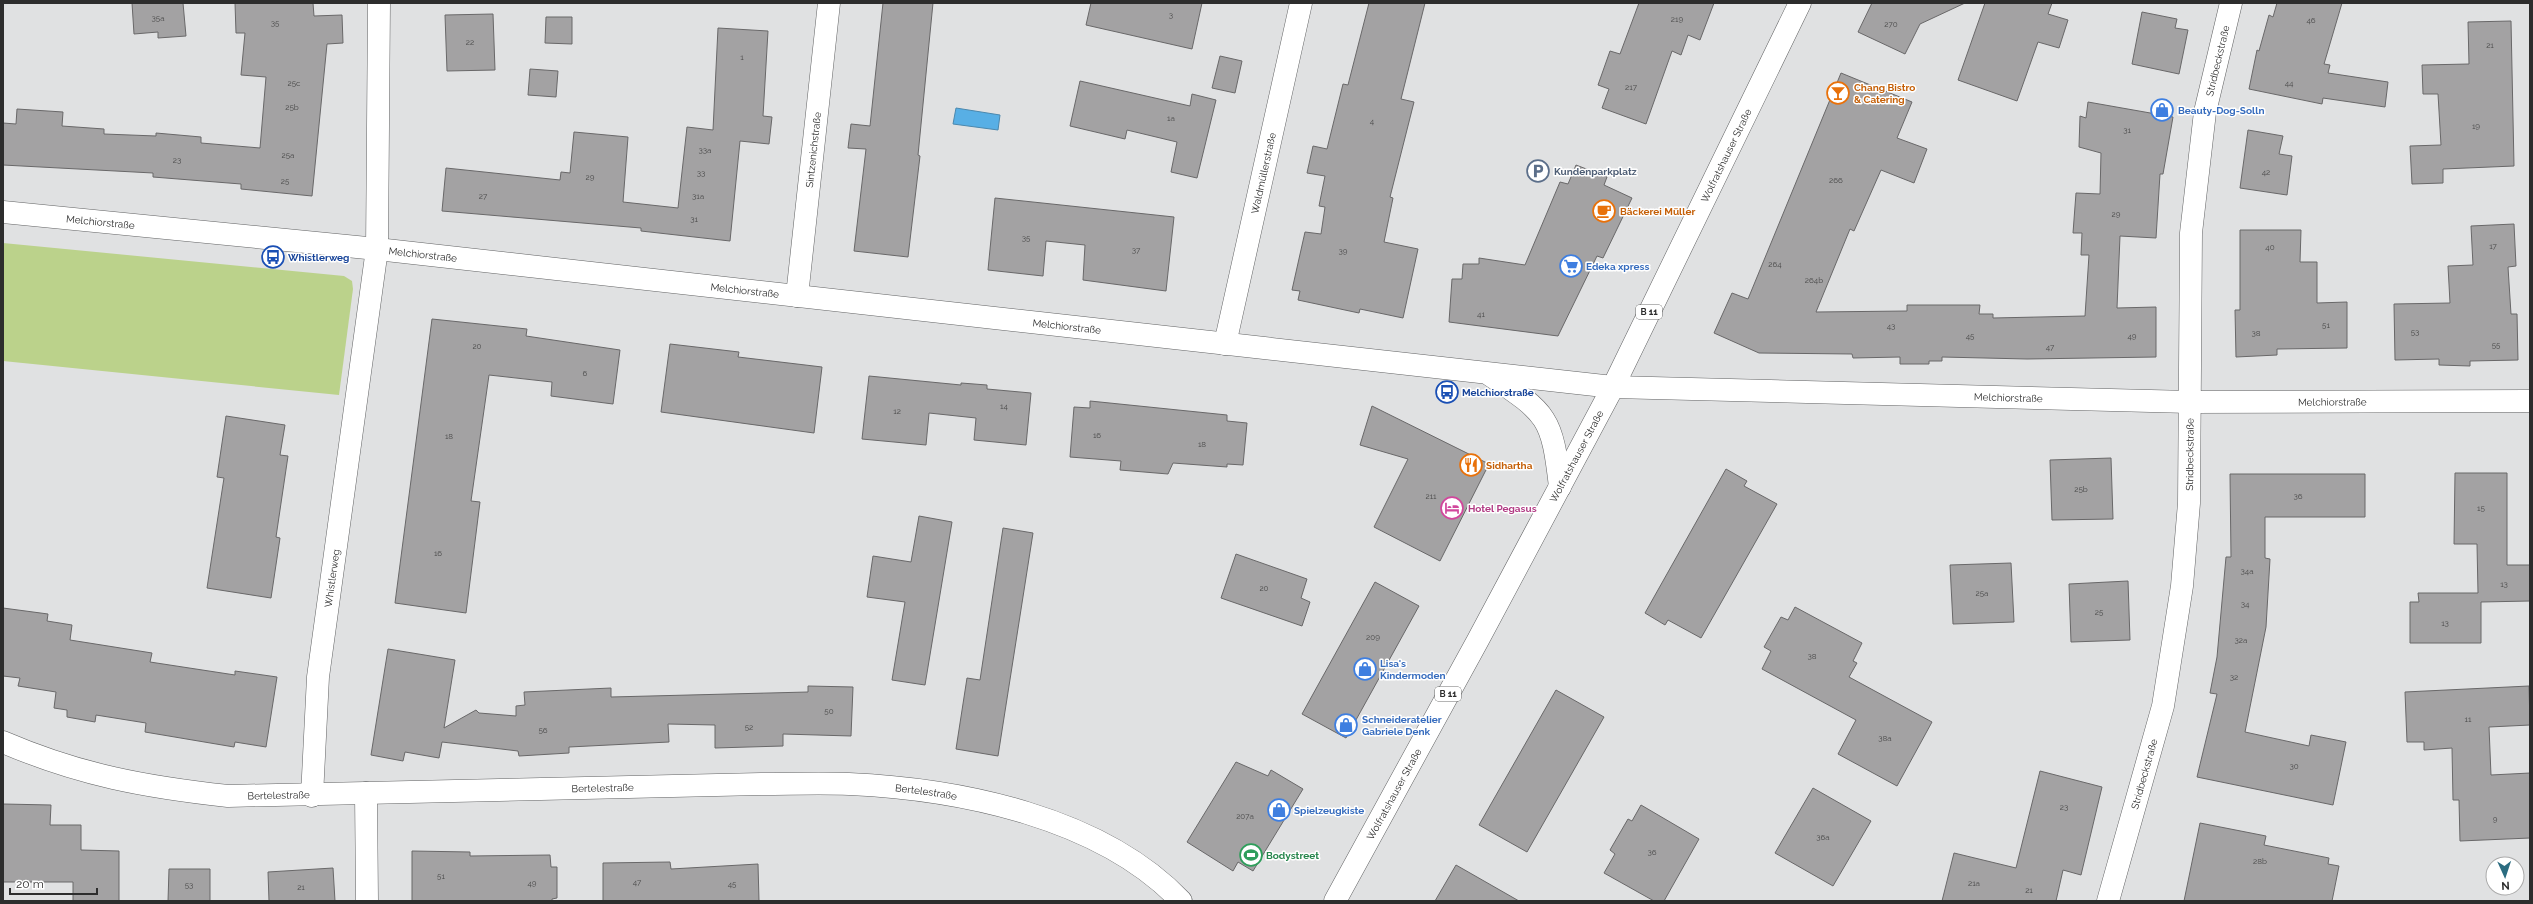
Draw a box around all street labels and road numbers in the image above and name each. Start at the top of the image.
street label: Stridbeckstraße [2204,24,2232,97]
street label: Wolfratshauser Straße [1699,107,1754,204]
street label: Sintzenichstraße [804,111,823,188]
street label: Waldmüllerstraße [1249,132,1278,215]
street label: Melchiorstraße [66,213,135,231]
street label: Melchiorstraße [388,245,458,264]
street label: Melchiorstraße [710,281,780,300]
road number: B 11 [1636,305,1662,319]
street label: Melchiorstraße [1032,317,1102,336]
street label: Melchiorstraße [1974,391,2043,404]
street label: Melchiorstraße [2298,396,2367,408]
street label: Wolfratshauser Straße [1548,408,1606,504]
street label: Stridbeckstraße [2184,418,2196,491]
street label: Whistlerweg [323,548,342,608]
road number: B 11 [1435,687,1461,701]
street label: Stridbeckstraße [2129,738,2160,811]
street label: Wolfratshauser Straße [1365,747,1424,842]
street label: Bertelestraße [571,782,634,794]
street label: Bertelestraße [894,782,958,802]
street label: Bertelestraße [247,789,310,802]

